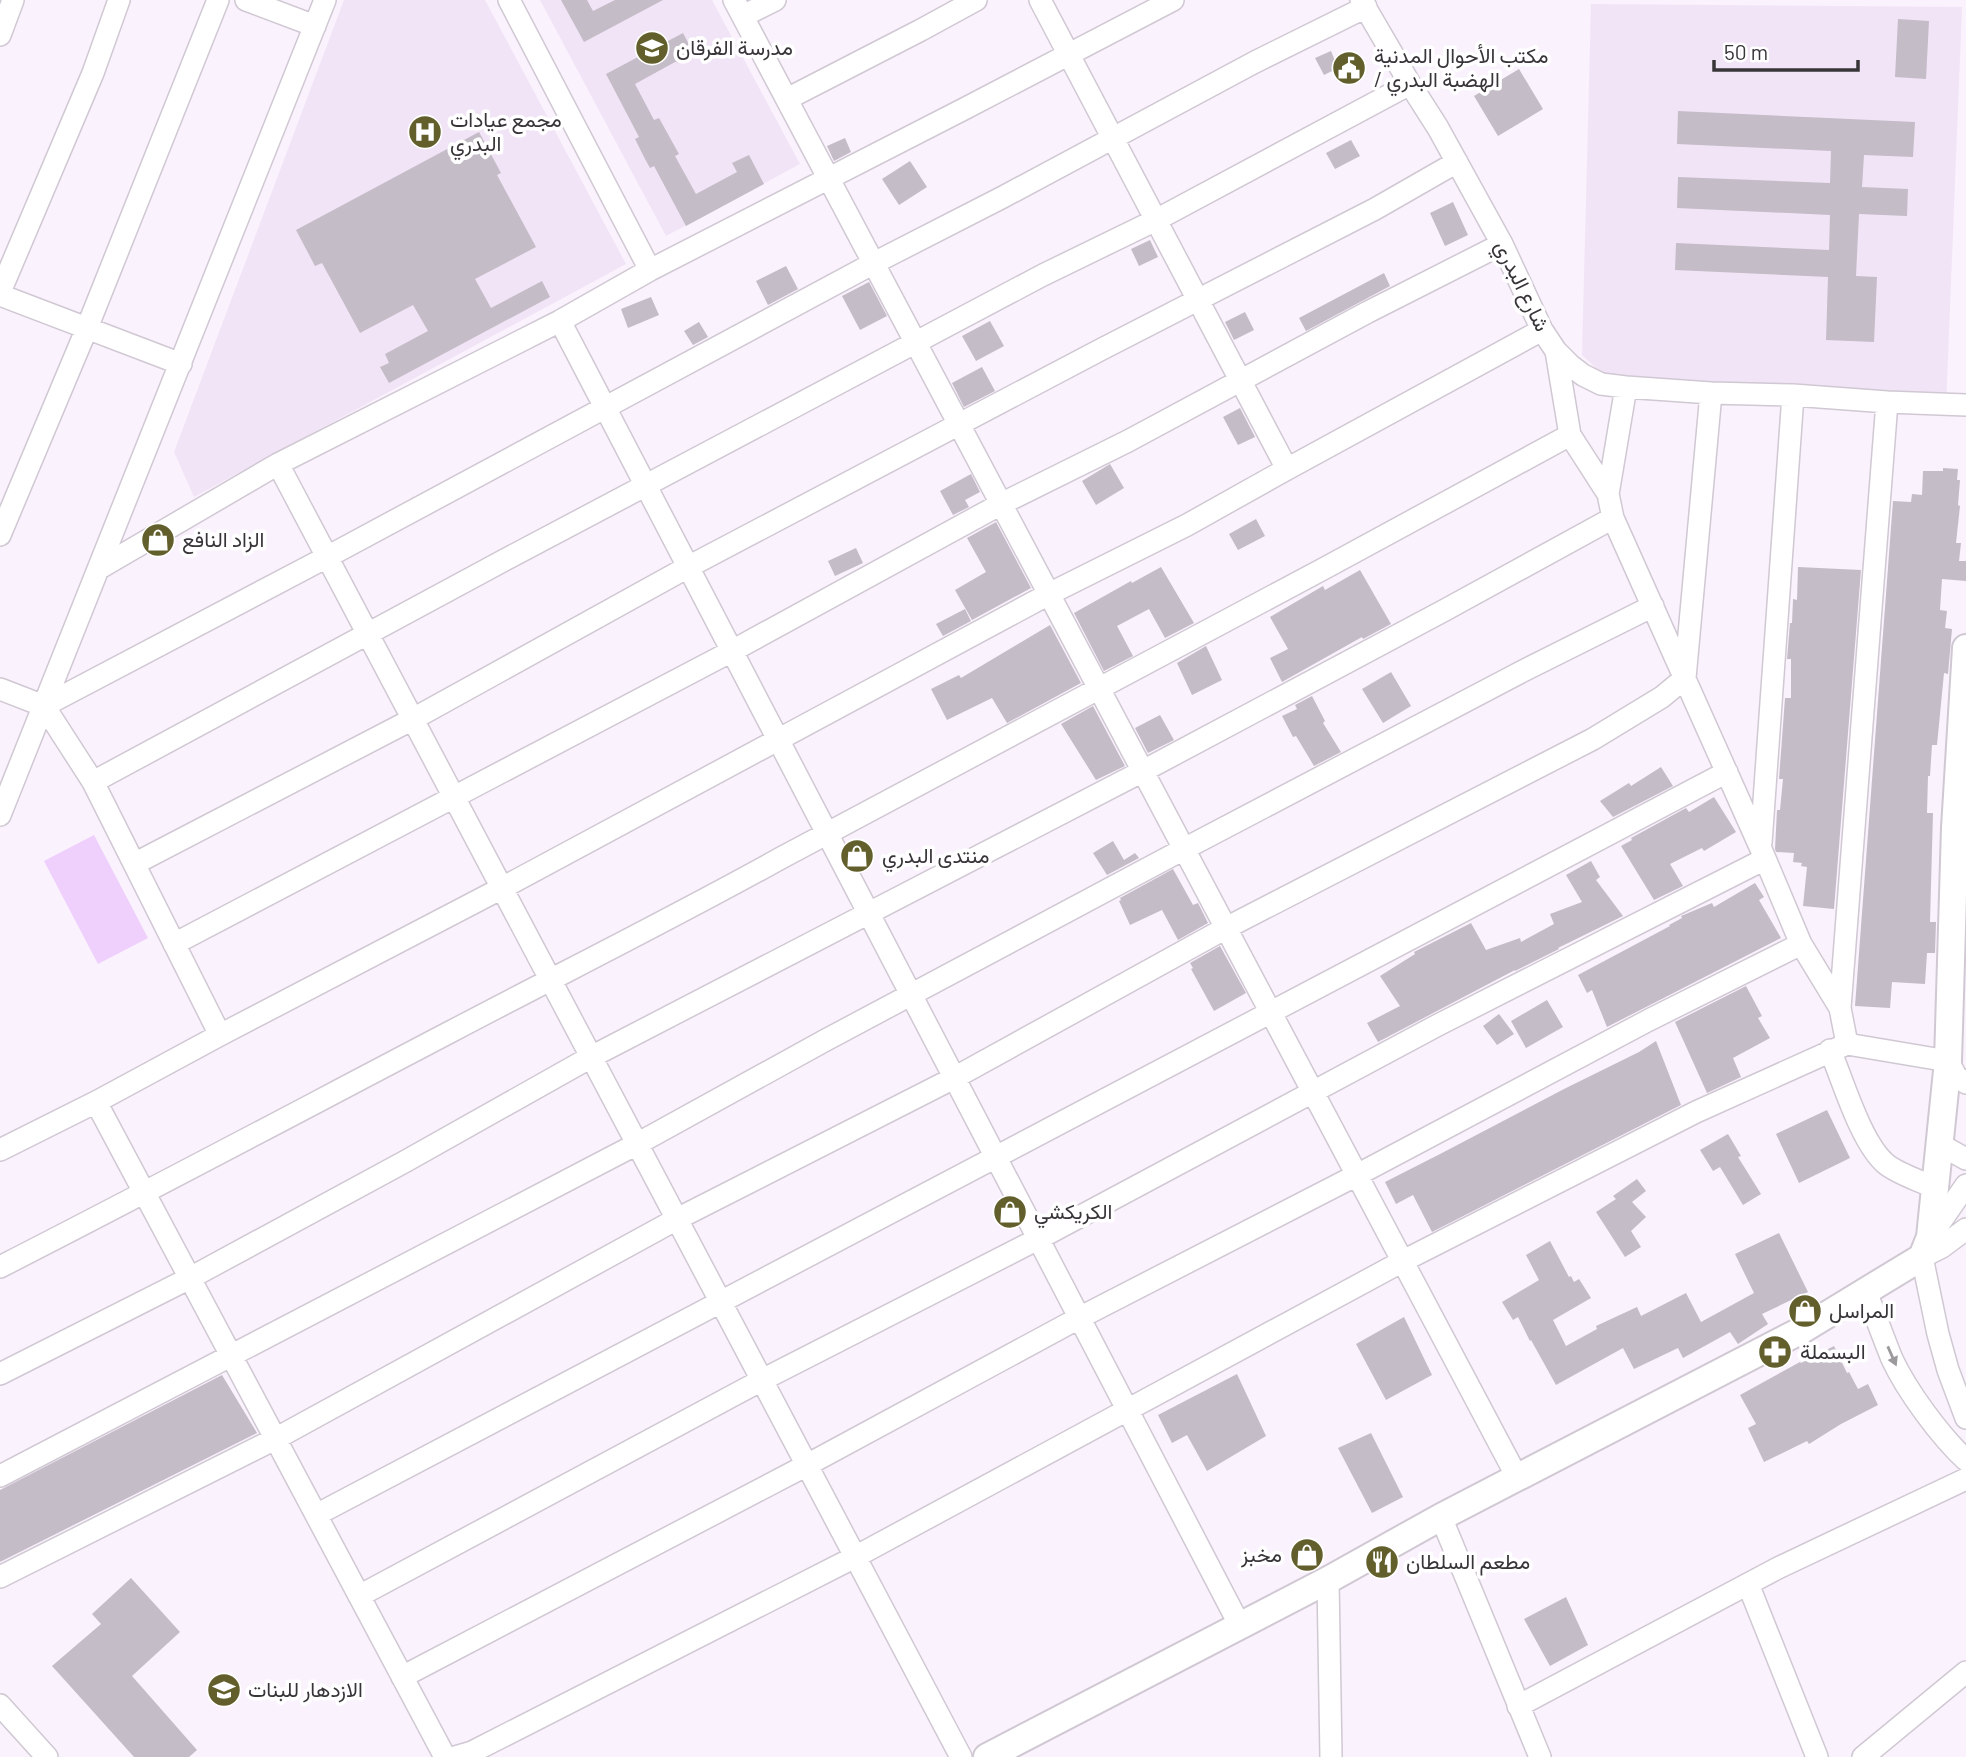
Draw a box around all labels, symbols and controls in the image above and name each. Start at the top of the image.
scale bar [1714,28,1857,72]
school or university icon: مدرسة الفرقان [633,29,671,67]
place label: مدرسة الفرقان [676,34,793,61]
text: 50 m [1724,39,1768,64]
place label: مكتب الأحوال المدنية / الهضبة البدري [1374,42,1549,97]
public building icon: مكتب الأحوال المدنية / الهضبة البدري [1330,49,1368,87]
place label: مجمع عيادات البدري [450,106,562,161]
hospital icon: مجمع عيادات البدري [406,113,444,151]
street label: شارع البدري [1485,236,1556,337]
shop icon: الزاد النافع [139,521,177,559]
place label: الزاد النافع [182,526,264,554]
shop icon: منتدى البدري [838,837,876,875]
place label: منتدى البدري [882,842,989,873]
shop icon: الكريكشي [991,1193,1029,1231]
place label: الكريكشي [1034,1198,1112,1229]
shop icon: المراسل [1786,1292,1824,1330]
place label: المراسل [1829,1297,1894,1324]
pharmacy icon: البسملة [1756,1333,1794,1371]
place label: البسملة [1800,1338,1866,1364]
one-way arrow [1886,1346,1898,1366]
shop icon: مخبز [1288,1536,1326,1574]
place label: مخبز [1240,1541,1282,1568]
restaurant icon: مطعم السلطان [1363,1543,1401,1581]
place label: مطعم السلطان [1406,1548,1530,1576]
school or university icon: الازدهار للبنات [205,1671,243,1709]
place label: الازدهار للبنات [248,1676,363,1703]

